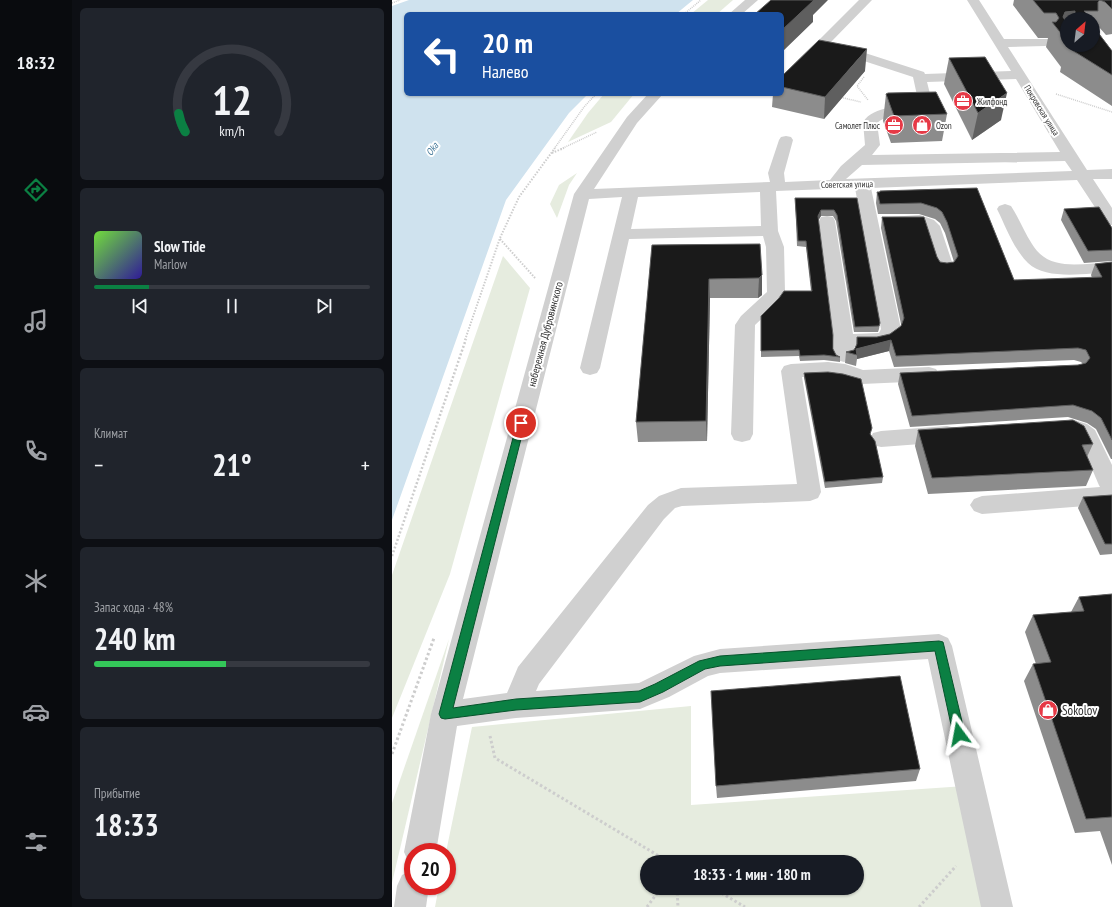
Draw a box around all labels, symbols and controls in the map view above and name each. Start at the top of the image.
north arrow [1060,12,1100,52]
map controls [1060,12,1100,52]
text: 20 m [482,24,533,61]
icon: left [416,28,468,80]
text: 18:32 [17,51,55,74]
text: Налево [482,60,529,83]
text: 12 [212,73,252,126]
street label: Покровская улица [1022,83,1062,138]
office icon: Жилфонд [952,90,974,112]
place label: Жилфонд [976,96,1007,107]
office icon: Самолет Плюс [883,114,905,136]
shop icon: Ozon [911,114,933,136]
text: km/h [219,120,245,139]
place label: Самолет Плюс [835,120,881,131]
place label: Ozon [936,120,952,131]
water label: Oka [423,139,442,158]
icon: directions [22,176,50,204]
street label: Советская улица [821,178,873,190]
text: Slow Tide [154,237,206,256]
text: Marlow [154,256,187,273]
street label: набережная Дубровинского [524,280,566,388]
icon: previous [129,295,151,317]
icon: pause [221,295,243,317]
icon: next [313,295,335,317]
icon: music [22,307,50,335]
pin [504,406,538,440]
icon: arrive [510,412,532,434]
text: Климат [94,425,127,442]
icon: phone [22,437,50,465]
text: 21° [212,445,252,484]
text: − [94,451,103,479]
text: + [361,451,370,479]
icon: climate [22,567,50,595]
text: Запас хода · 48% [94,599,173,616]
text: 240 km [94,619,175,658]
icon: car [22,698,50,726]
shop icon: Sokolov [1037,699,1059,721]
place label: Sokolov [1062,702,1097,719]
position arrow [938,713,980,755]
text: Прибытие [94,785,140,802]
text: 18:33 [94,805,159,844]
icon: filters [22,828,50,856]
speed limit sign: 20 [404,843,456,895]
text: 18:33 · 1 мин · 180 m [693,865,811,884]

